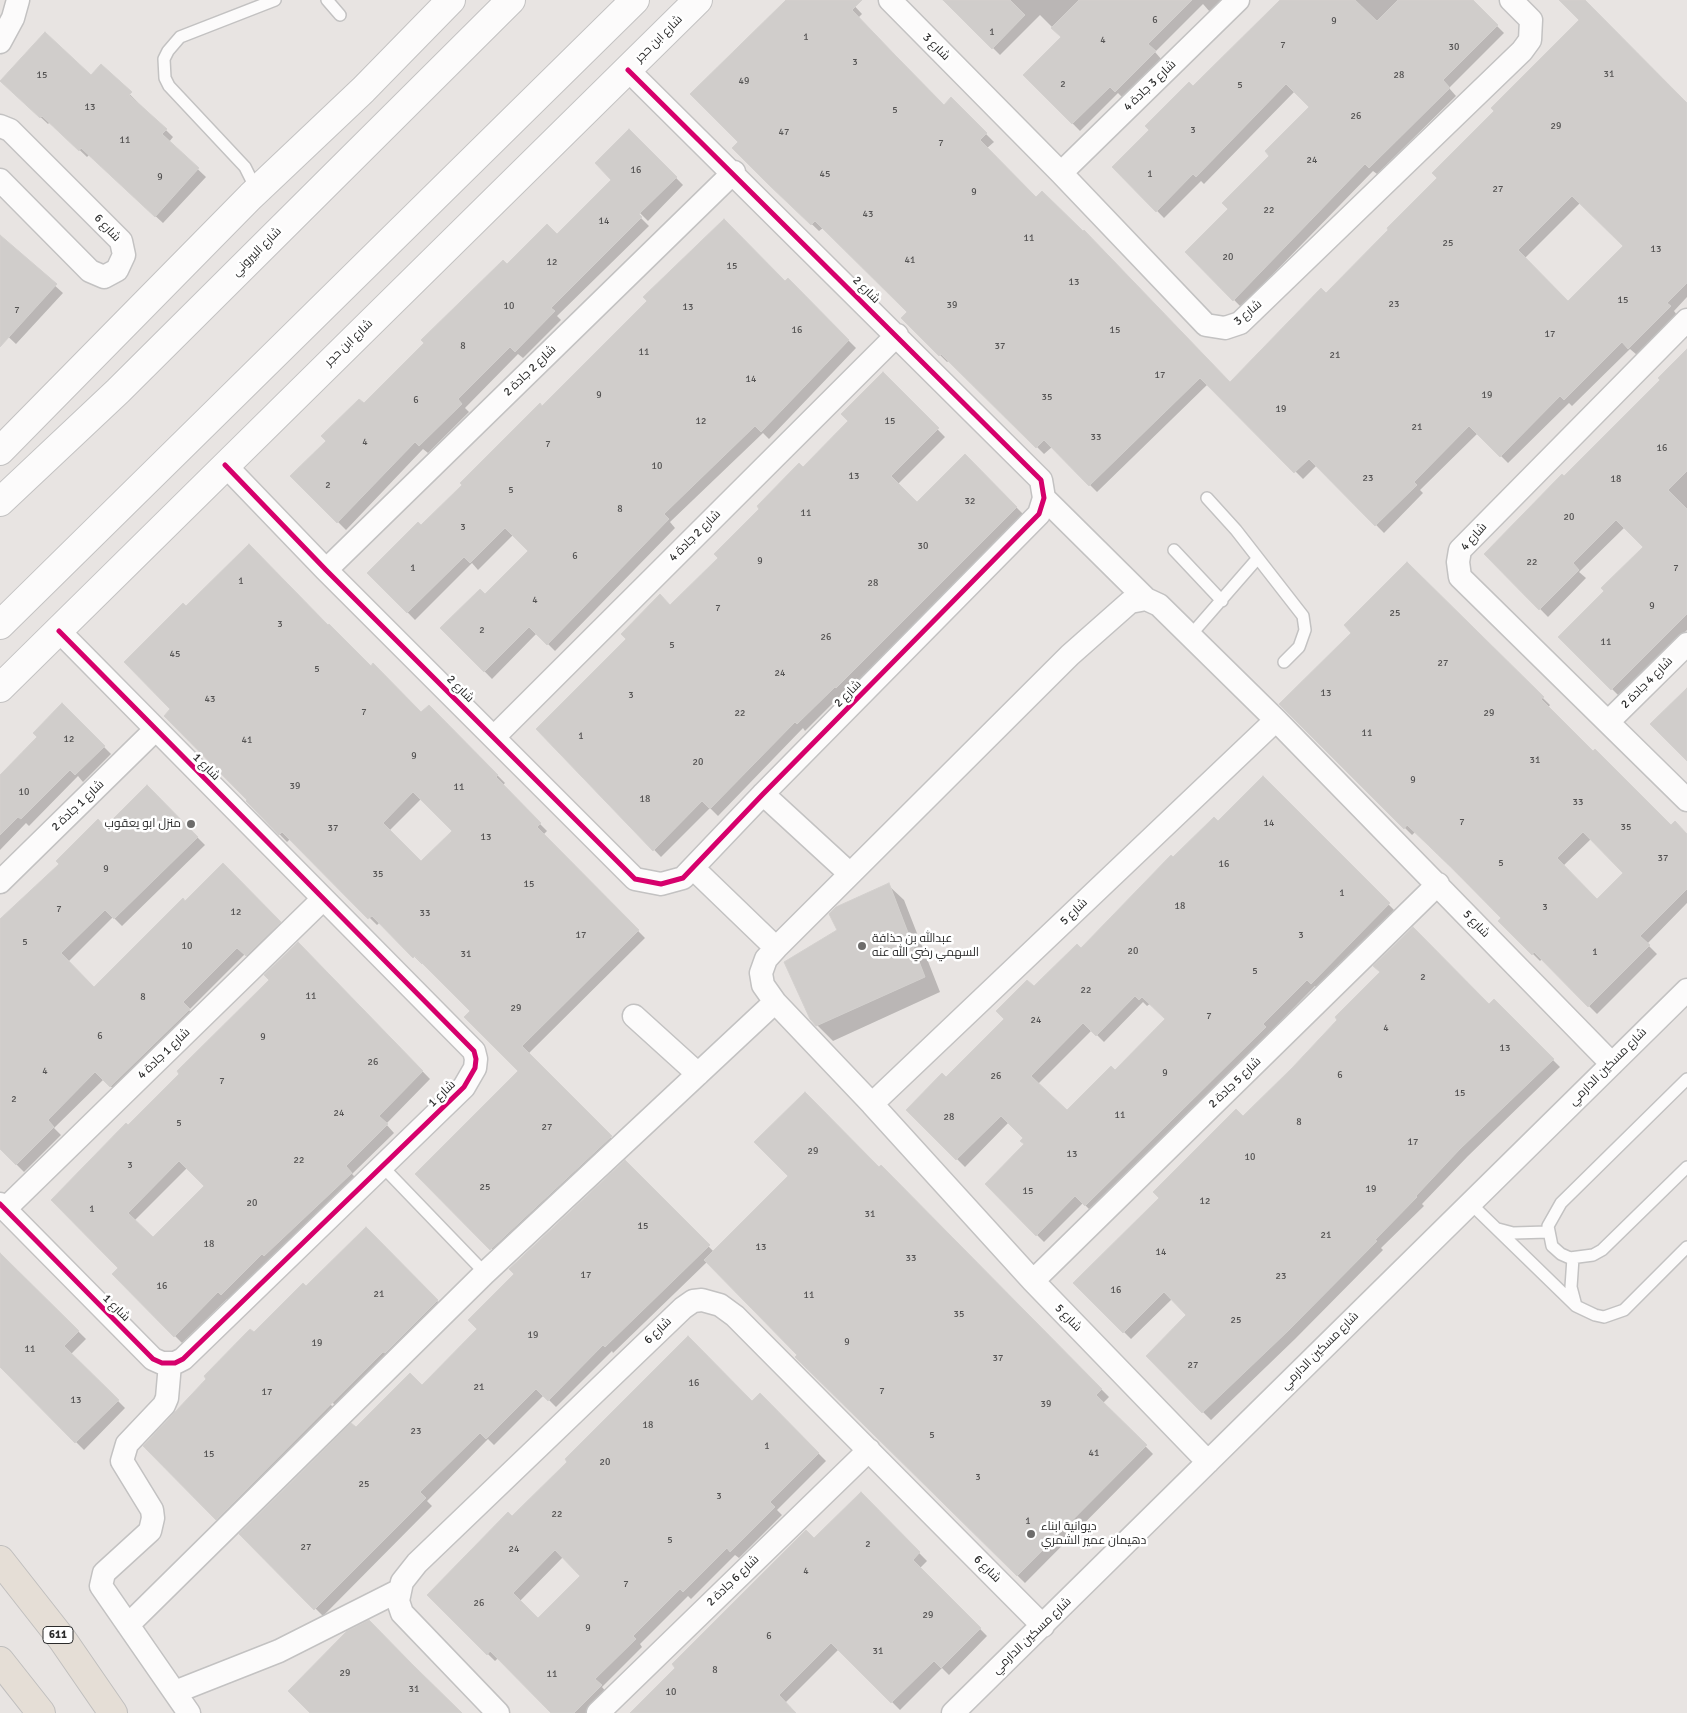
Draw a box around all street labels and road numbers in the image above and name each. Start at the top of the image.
street label: شارع ابن حجر [632,12,686,66]
street label: شارع 3 [919,30,953,64]
street label: شارع 3 جادة 4 [1121,58,1179,114]
street label: شارع 6 [91,211,123,245]
street label: شارع البيروني [229,224,285,280]
street label: شارع 2 [849,273,883,307]
street label: شارع 3 [1231,297,1265,329]
street label: شارع ابن حجر [322,317,376,369]
street label: شارع 2 جادة 2 [501,343,559,399]
street label: شارع 2 جادة 4 [666,507,724,565]
street label: شارع 4 [1458,520,1490,554]
street label: شارع 4 جادة 2 [1618,654,1676,712]
street label: شارع 2 [443,672,477,706]
street label: شارع 2 [831,677,865,711]
street label: شارع 1 [189,750,223,784]
street label: شارع 1 جادة 2 [49,778,107,834]
street label: شارع 5 [1057,896,1091,928]
street label: شارع 5 [1460,907,1492,941]
street label: شارع مسكين الدارمي [1566,1025,1650,1109]
street label: شارع 1 جادة 4 [135,1026,193,1082]
street label: شارع 5 جادة 2 [1206,1055,1264,1111]
street label: شارع 1 [425,1078,459,1110]
street label: شارع 1 [99,1291,133,1325]
street label: شارع 5 [1052,1301,1084,1335]
street label: شارع مسكين الدارمي [1278,1309,1362,1393]
street label: شارع 6 [641,1315,675,1347]
street label: شارع 6 [970,1552,1004,1586]
street label: شارع 6 جادة 2 [704,1553,762,1609]
street label: شارع مسكين الدارمي [990,1595,1074,1677]
road number: 611 [43,1626,73,1644]

